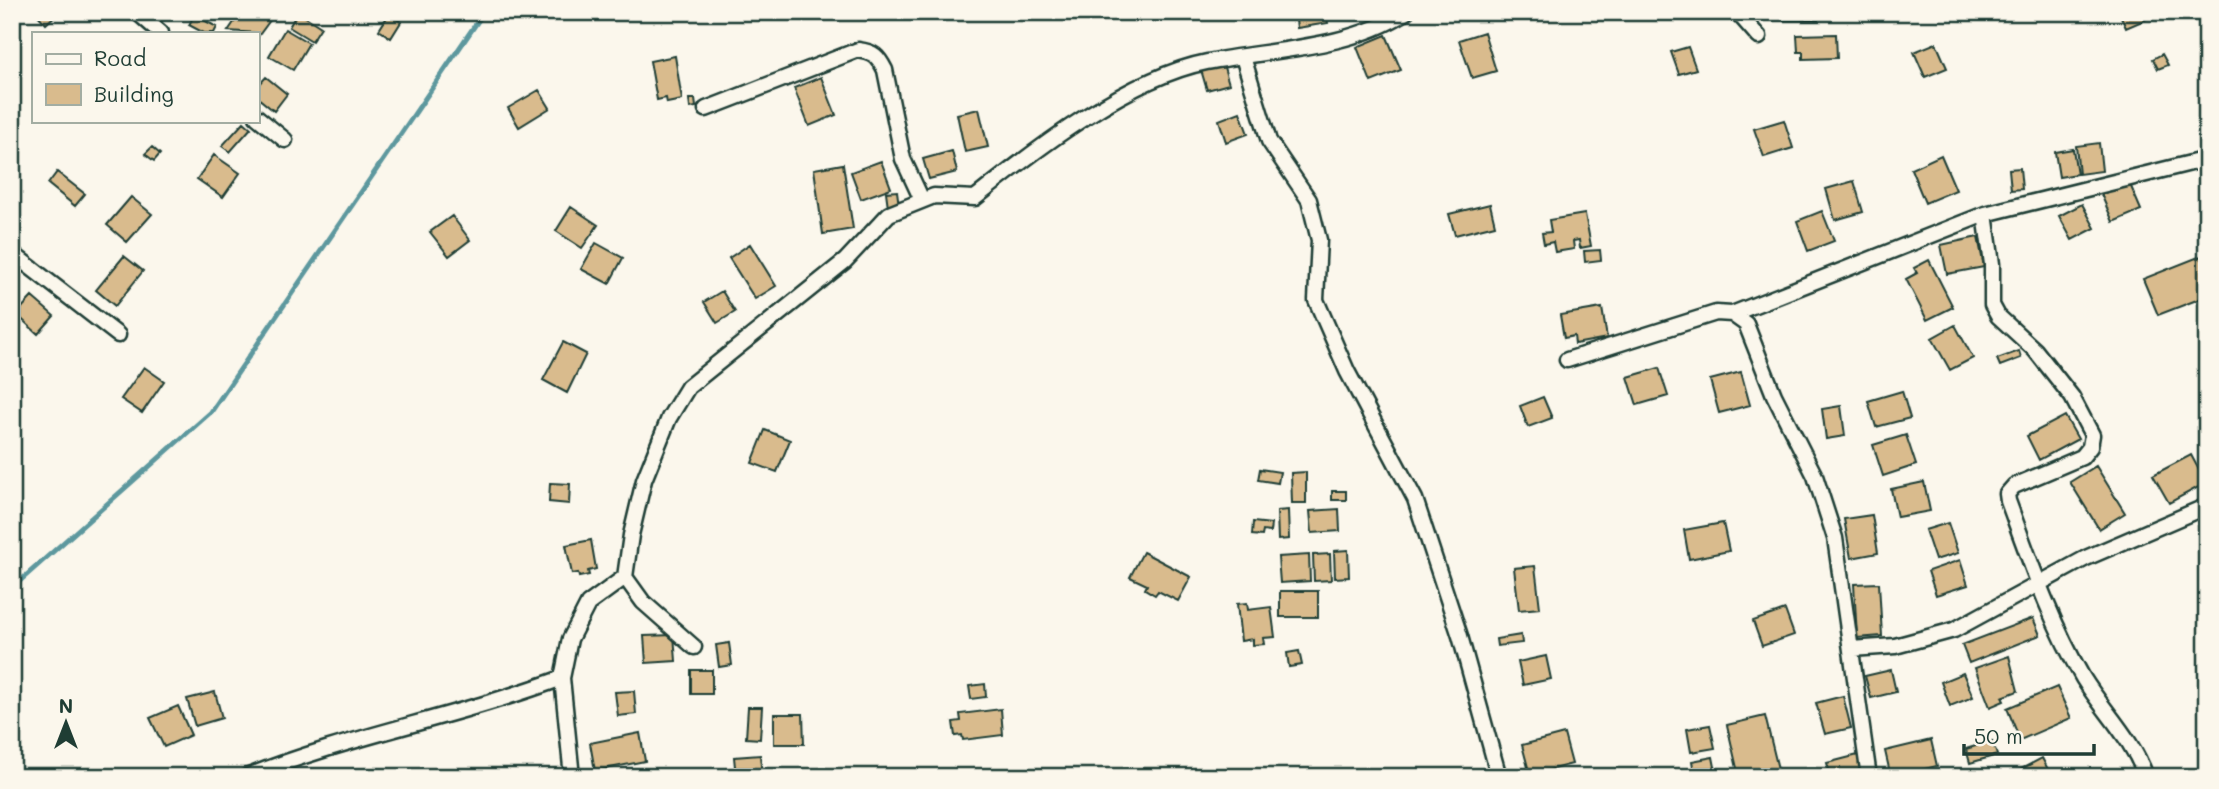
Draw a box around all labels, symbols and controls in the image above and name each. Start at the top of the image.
legend [32,32,259,122]
text: Road [94,44,146,71]
text: Building [94,80,174,107]
north arrow [32,688,102,758]
text: N [59,693,73,718]
scale bar [1964,712,2093,756]
text: 50 m [1974,722,2023,749]

